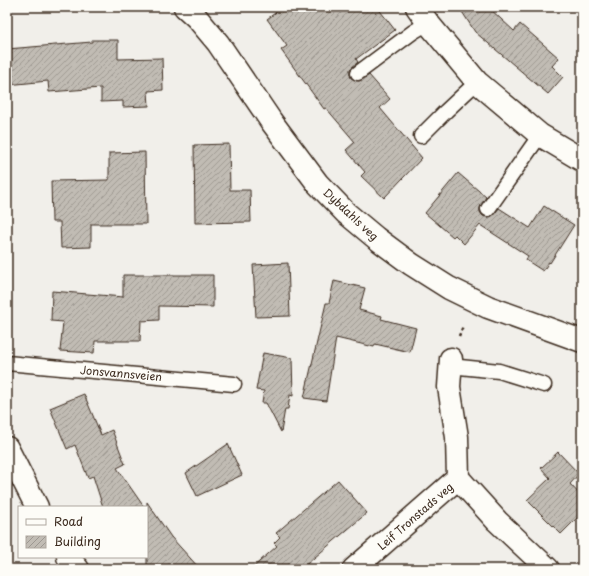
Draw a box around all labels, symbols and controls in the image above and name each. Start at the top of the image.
street label: Dybdahls veg [320,184,382,244]
street label: Jonsvannsveien [79,361,163,385]
street label: Leif Tronstads veg [373,478,457,554]
legend [18,506,148,558]
text: Road [54,512,83,530]
text: Building [54,532,101,550]

